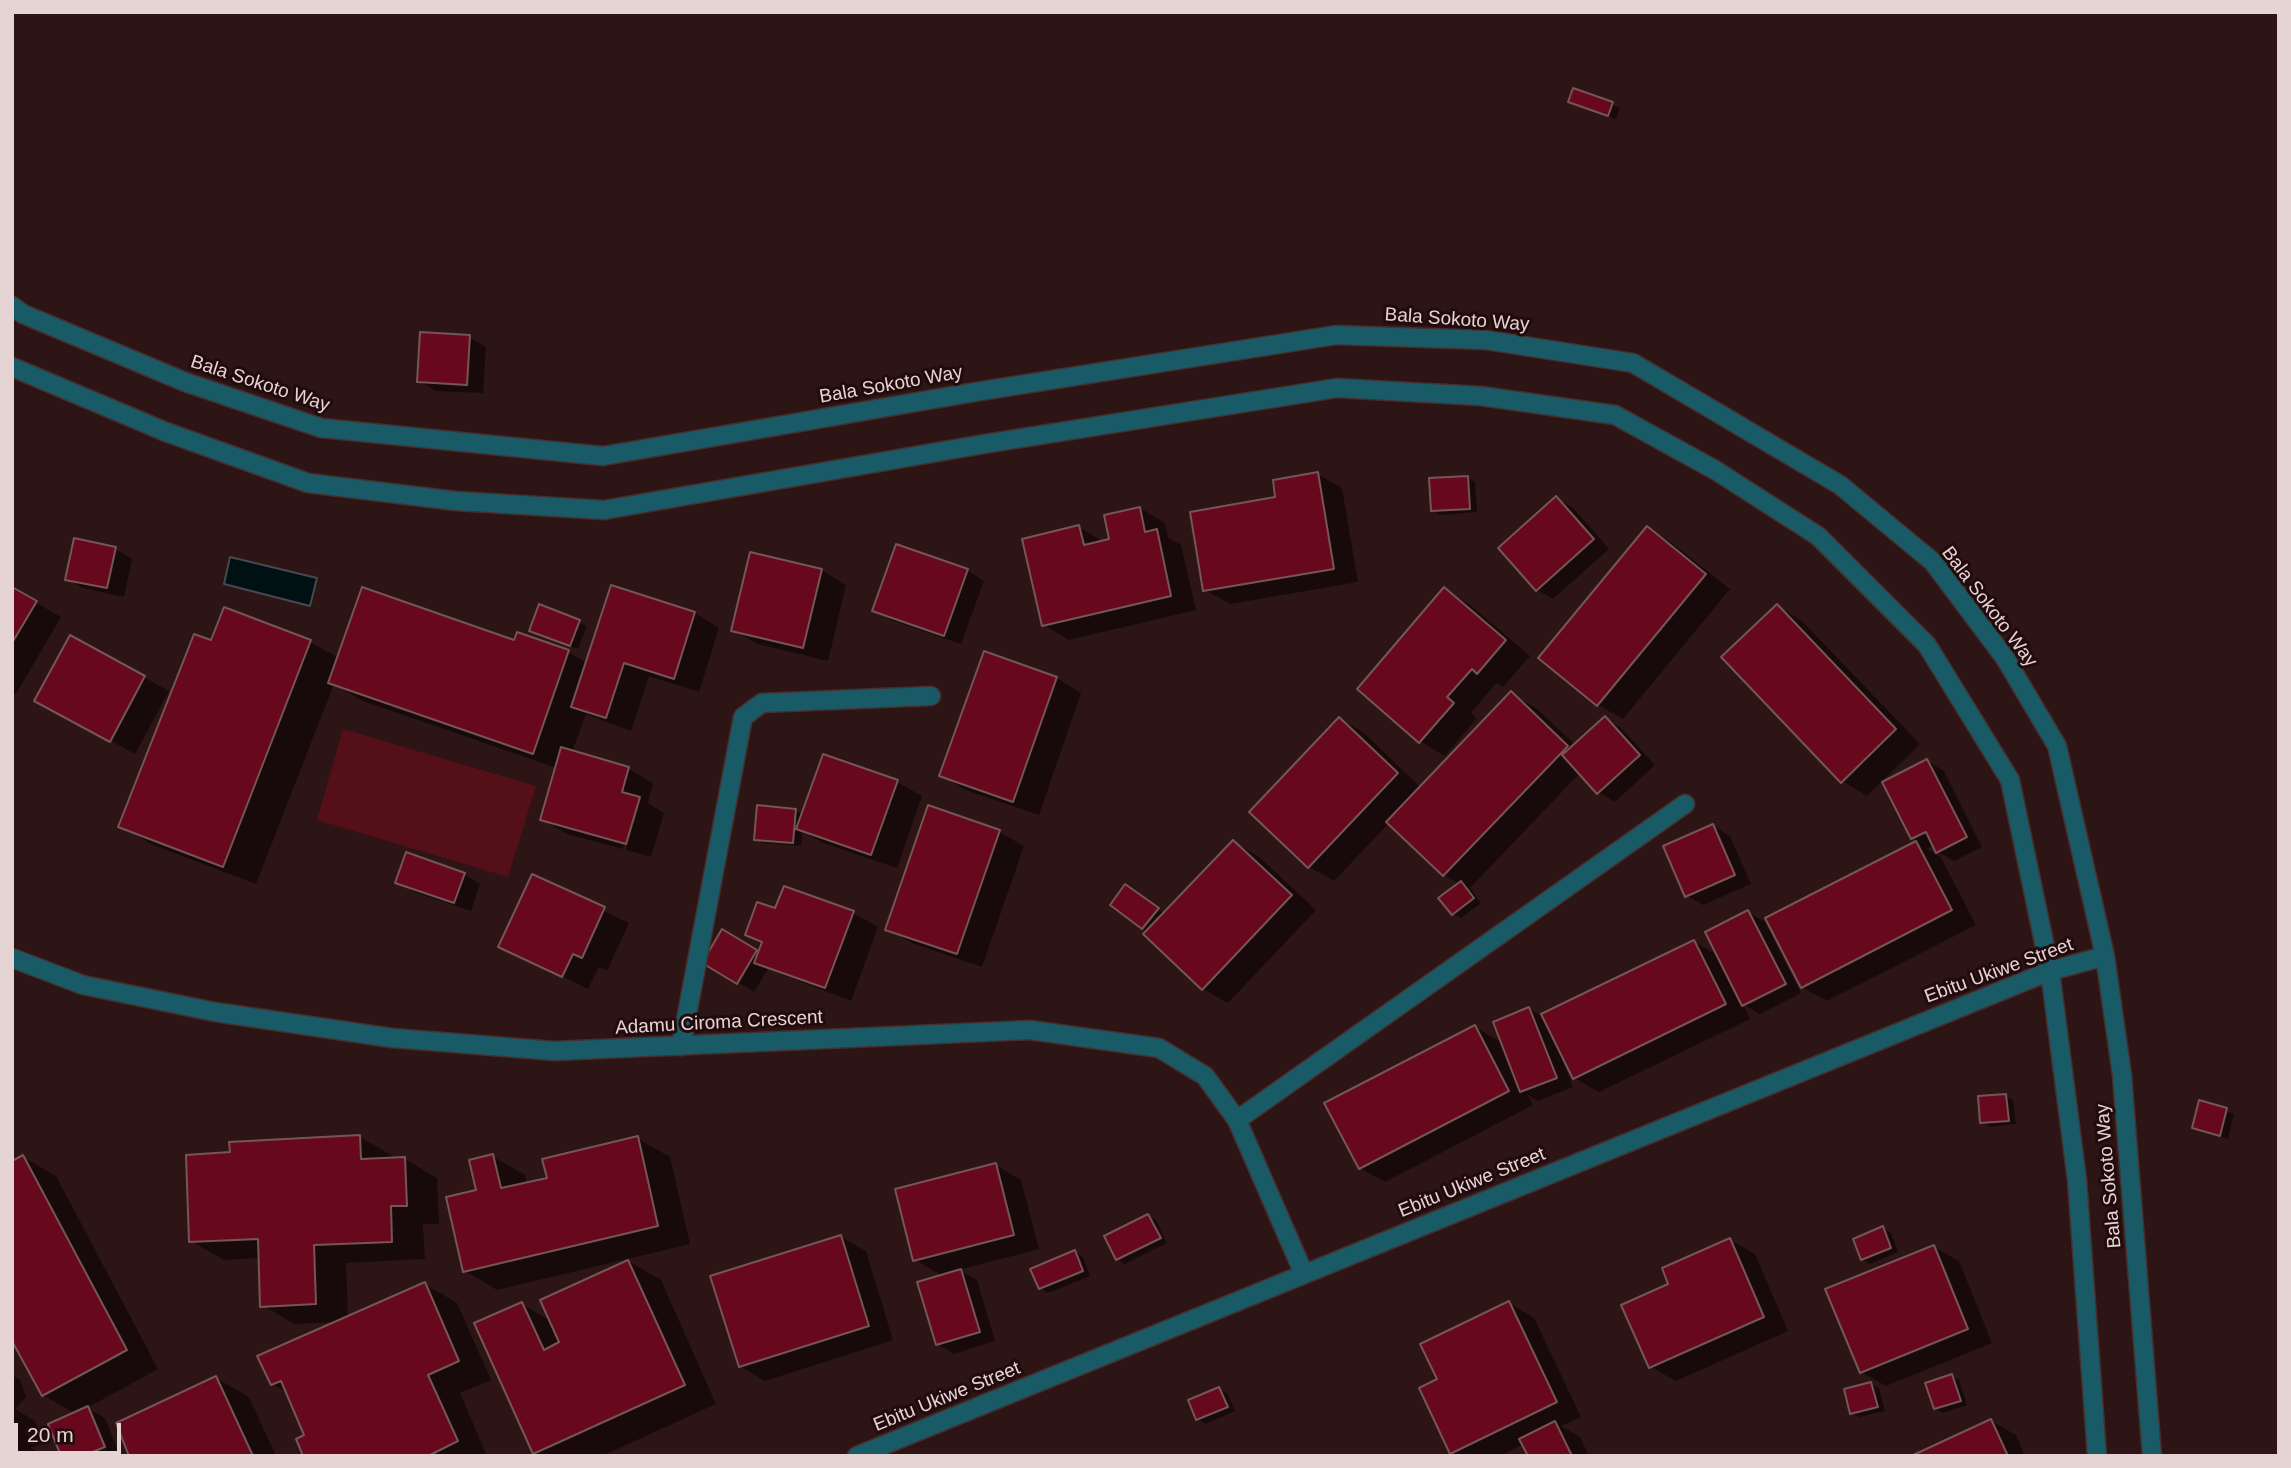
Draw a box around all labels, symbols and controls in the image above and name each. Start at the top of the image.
street label: Bala Sokoto Way [1384,304,1530,336]
street label: Bala Sokoto Way [188,351,332,417]
street label: Bala Sokoto Way [818,361,964,409]
street label: Bala Sokoto Way [1936,542,2042,672]
street label: Ebitu Ukiwe Street [1922,934,2076,1008]
street label: Adamu Ciroma Crescent [615,1006,823,1040]
street label: Bala Sokoto Way [2091,1103,2127,1249]
street label: Ebitu Ukiwe Street [1395,1143,1549,1223]
street label: Ebitu Ukiwe Street [870,1357,1024,1437]
scale bar [18,1408,124,1452]
text: 20 m [27,1423,74,1446]

